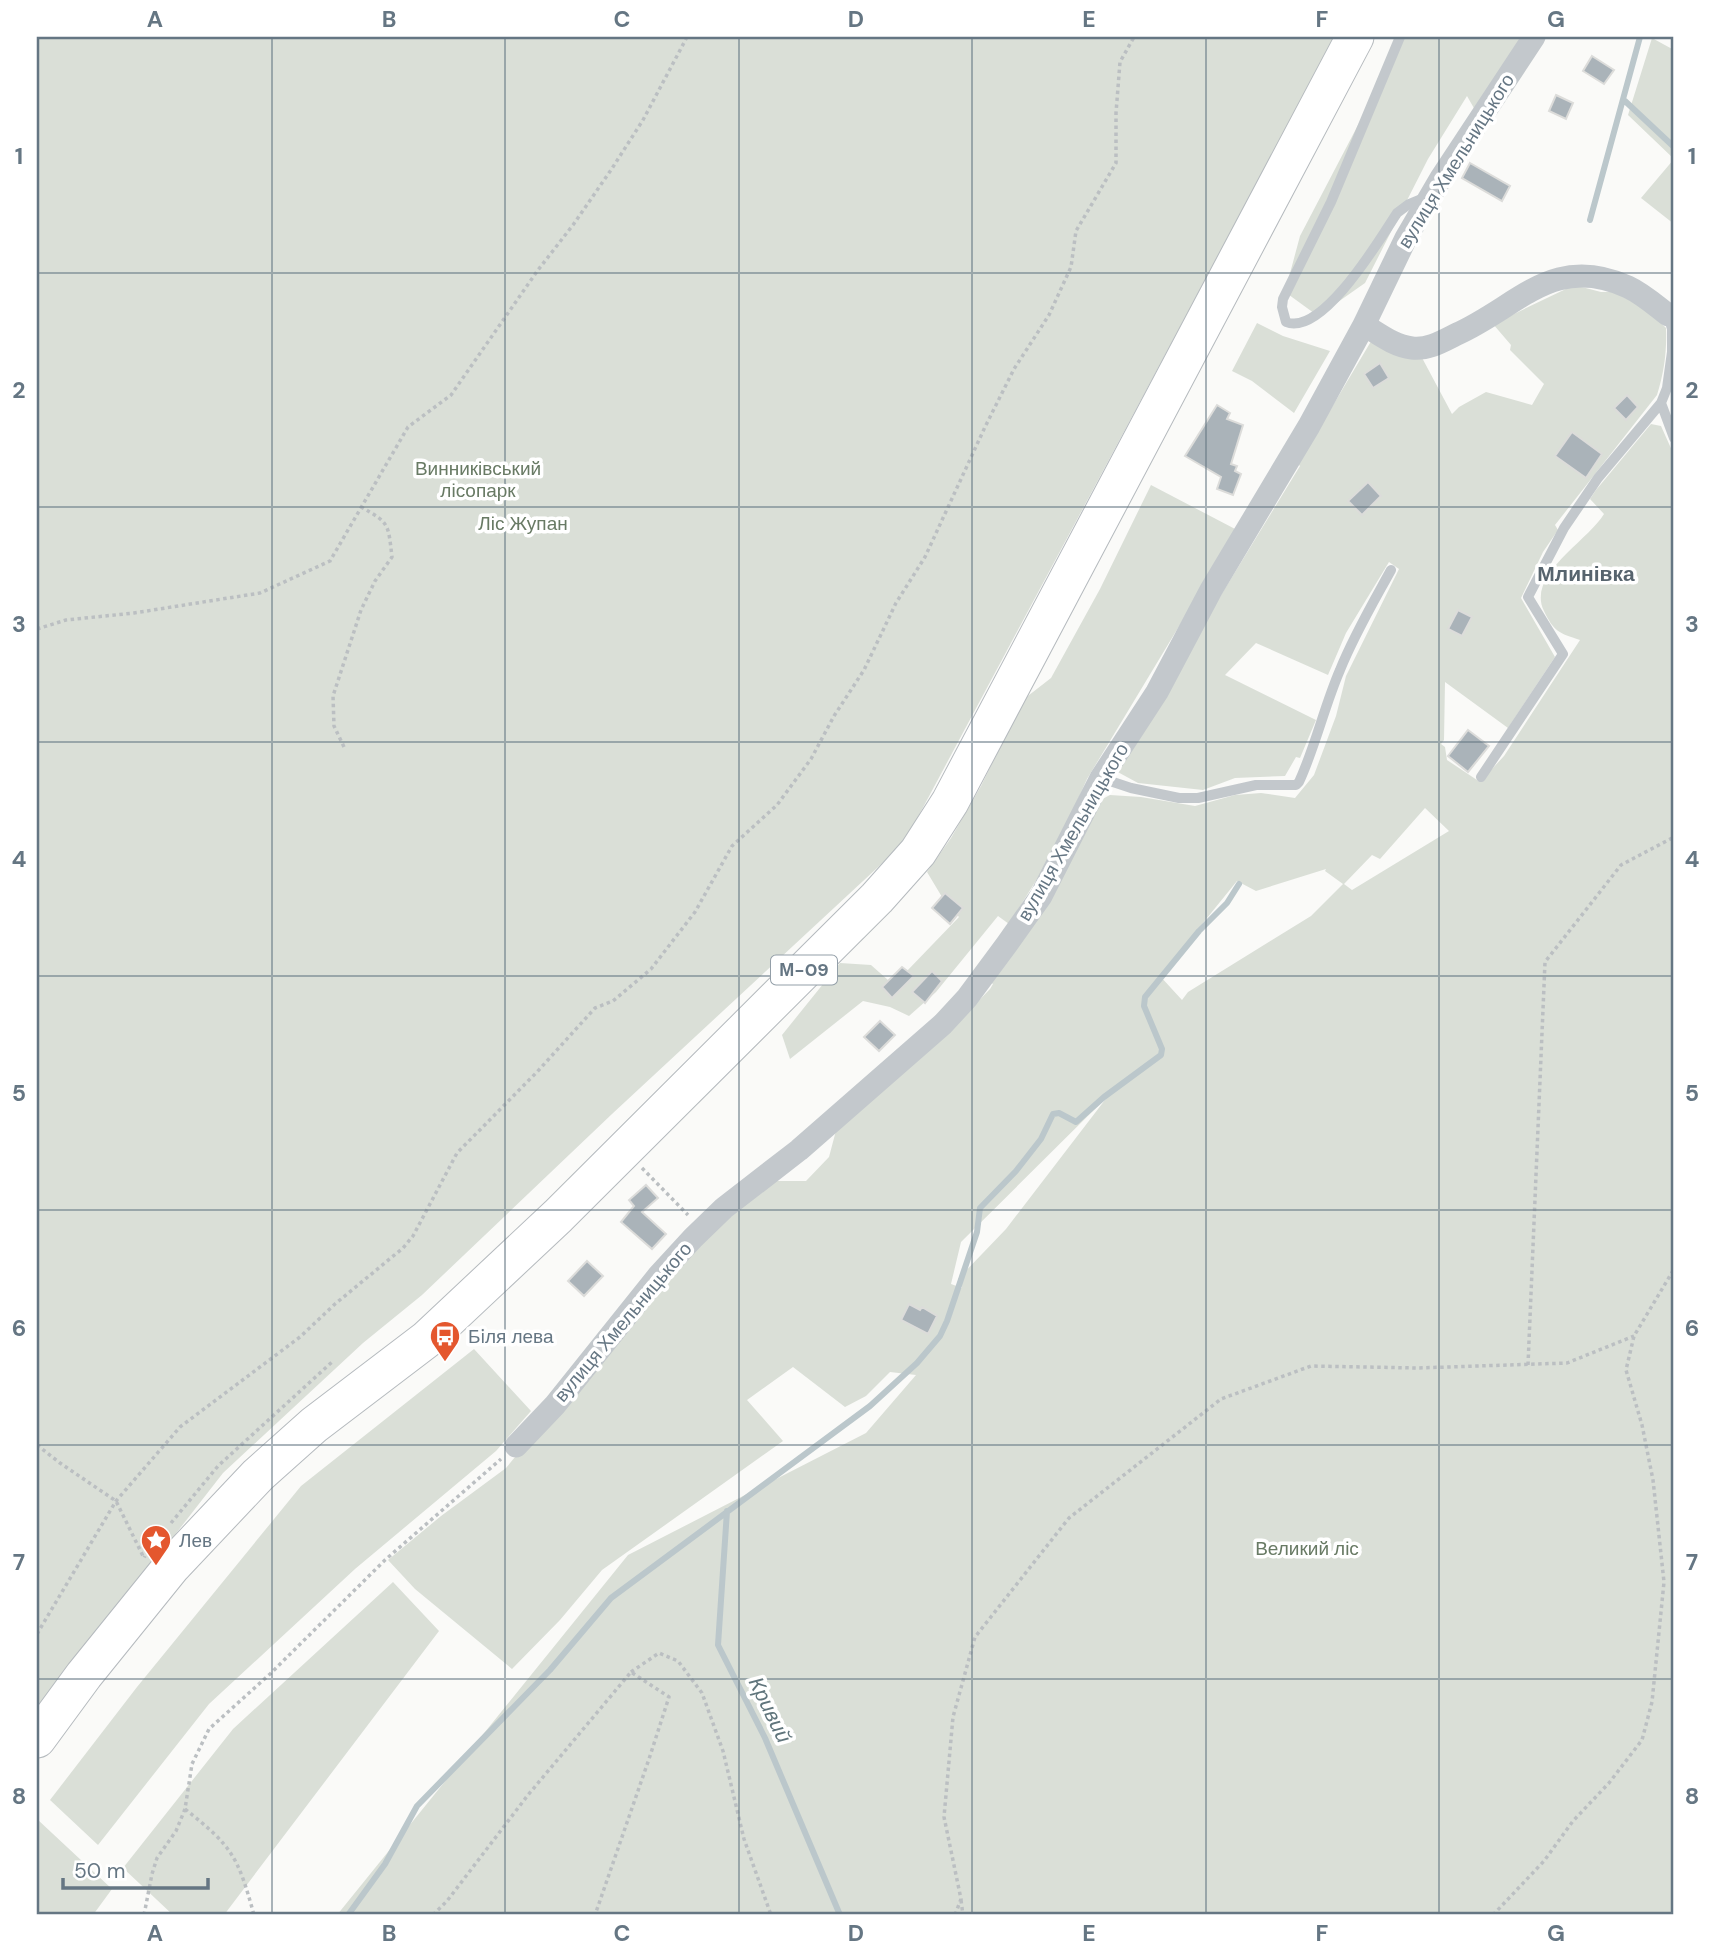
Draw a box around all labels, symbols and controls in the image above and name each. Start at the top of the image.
text: A [147,4,163,34]
text: B [382,4,396,34]
text: C [614,4,630,34]
text: D [848,4,864,34]
text: E [1082,4,1096,34]
text: F [1316,4,1329,34]
text: G [1547,4,1565,34]
street label: вулиця Хмельницького [1392,69,1520,253]
text: 1 [15,141,23,171]
text: 1 [1688,141,1696,171]
text: 2 [12,375,26,405]
text: 2 [1685,375,1699,405]
park label: Винниківський лісопарк [415,456,541,503]
park label: Ліс Жупан [478,511,568,536]
district label: Млинівка [1537,560,1635,588]
text: 3 [12,609,26,639]
text: 3 [1685,609,1699,639]
street label: вулиця Хмельницького [1012,739,1134,925]
text: 4 [12,844,27,874]
text: 4 [1685,844,1700,874]
road number: М-09 [771,956,837,985]
text: 5 [12,1078,26,1108]
text: 5 [1685,1078,1699,1108]
street label: вулиця Хмельницького [549,1237,697,1407]
text: 6 [12,1313,26,1343]
text: 6 [1685,1313,1699,1343]
bus stop icon: Бiля лева [428,1319,462,1363]
place label: Бiля лева [468,1324,554,1349]
place icon: Лев [139,1523,173,1567]
place label: Лев [179,1528,212,1553]
park label: Великий ліс [1255,1536,1359,1561]
text: 7 [13,1547,25,1577]
text: 7 [1686,1547,1698,1577]
water label: Кривий [742,1672,798,1748]
text: 8 [12,1781,26,1811]
text: 8 [1685,1781,1699,1811]
scale bar [63,1847,208,1891]
text: 50 m [74,1857,125,1885]
text: A [147,1918,163,1948]
text: B [382,1918,396,1948]
text: C [614,1918,630,1948]
text: D [848,1918,864,1948]
text: E [1082,1918,1096,1948]
text: F [1316,1918,1329,1948]
text: G [1547,1918,1565,1948]

